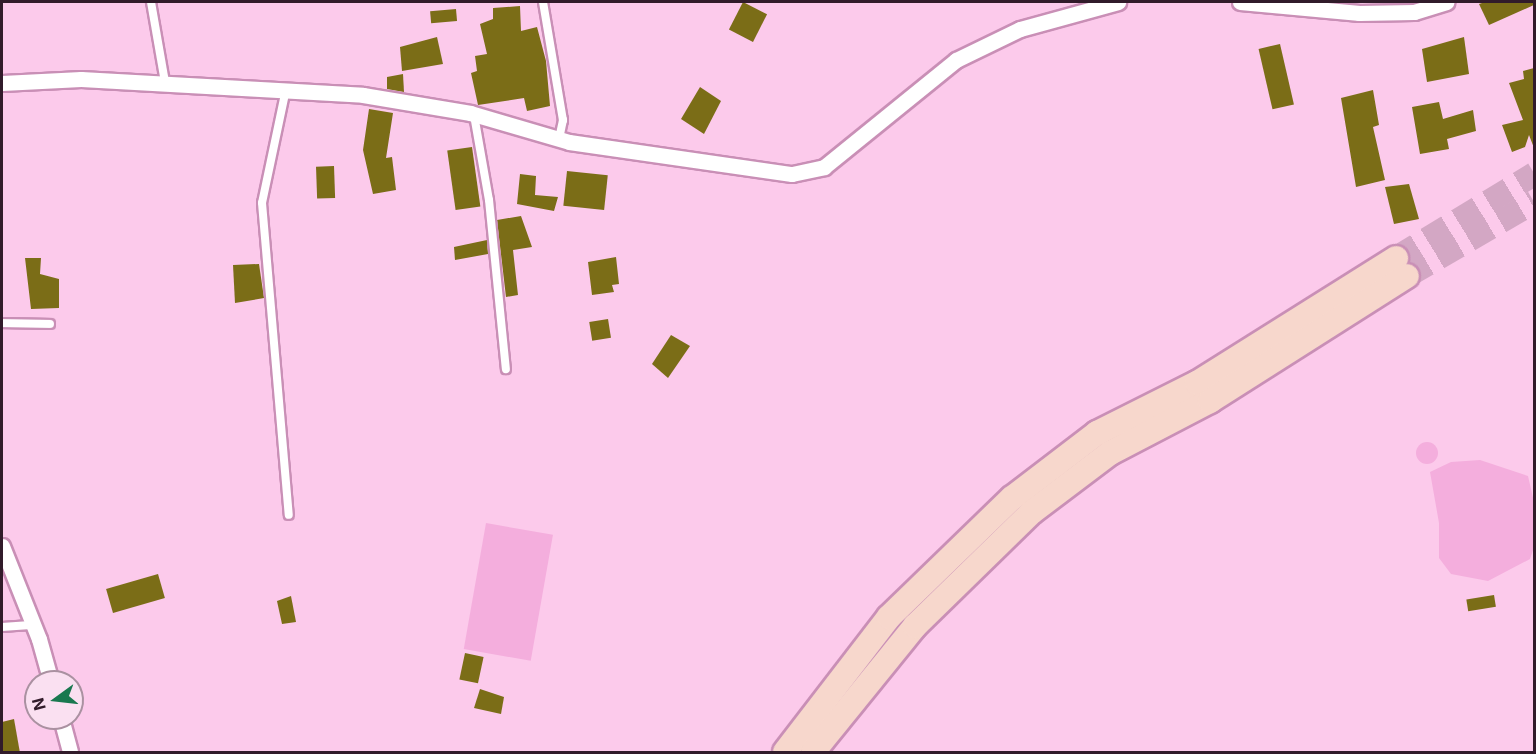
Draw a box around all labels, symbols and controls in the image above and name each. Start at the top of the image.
north arrow [24,670,84,730]
text: N [27,696,50,713]

